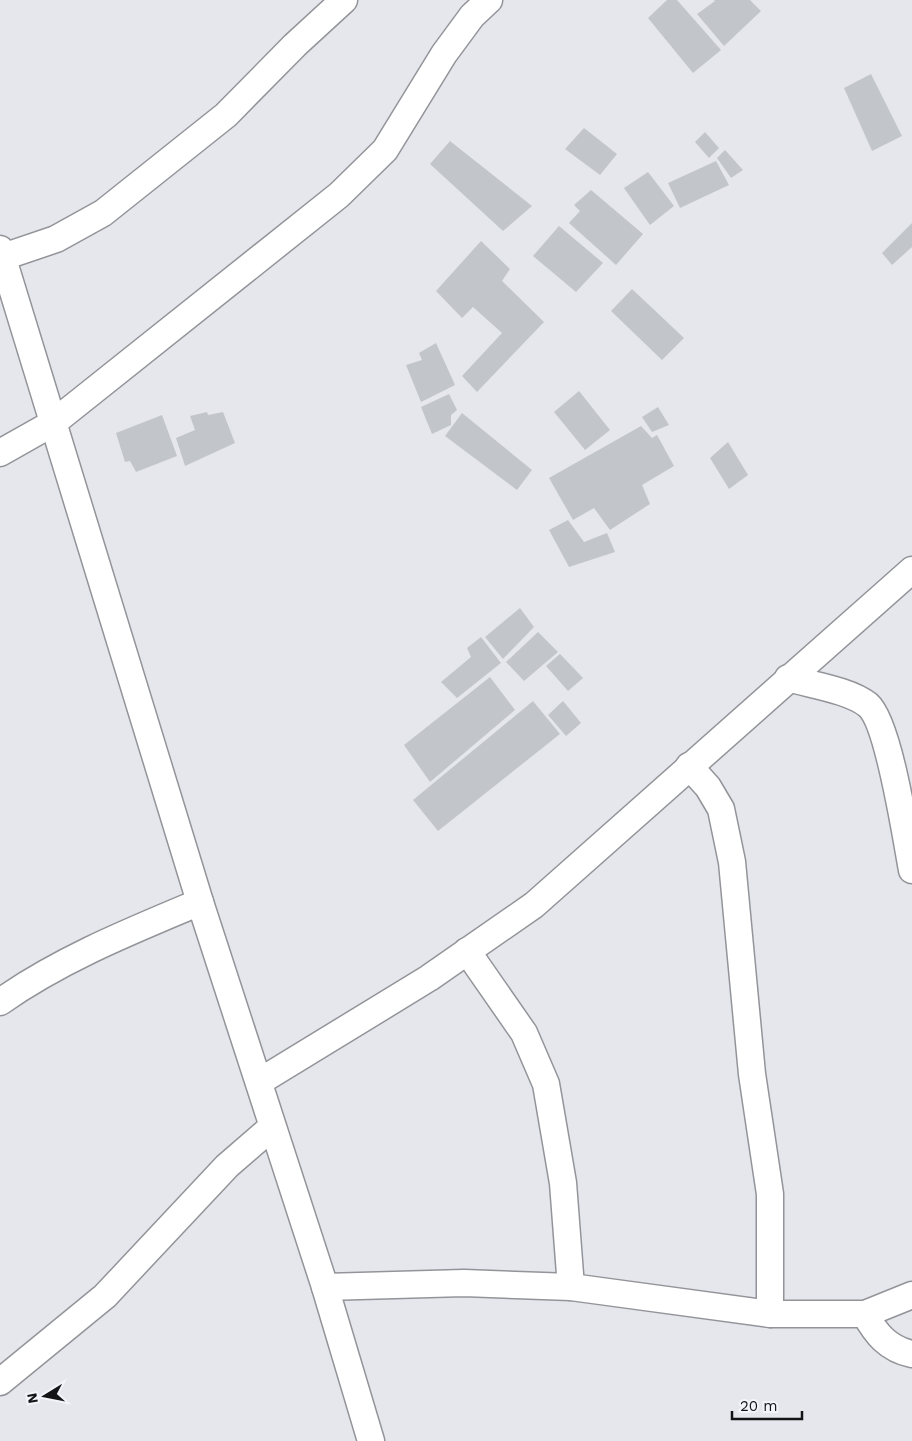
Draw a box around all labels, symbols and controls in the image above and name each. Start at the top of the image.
north arrow [20,1371,70,1421]
scale bar [732,1388,802,1420]
text: N [23,1392,41,1405]
text: 20 m [740,1397,778,1415]

